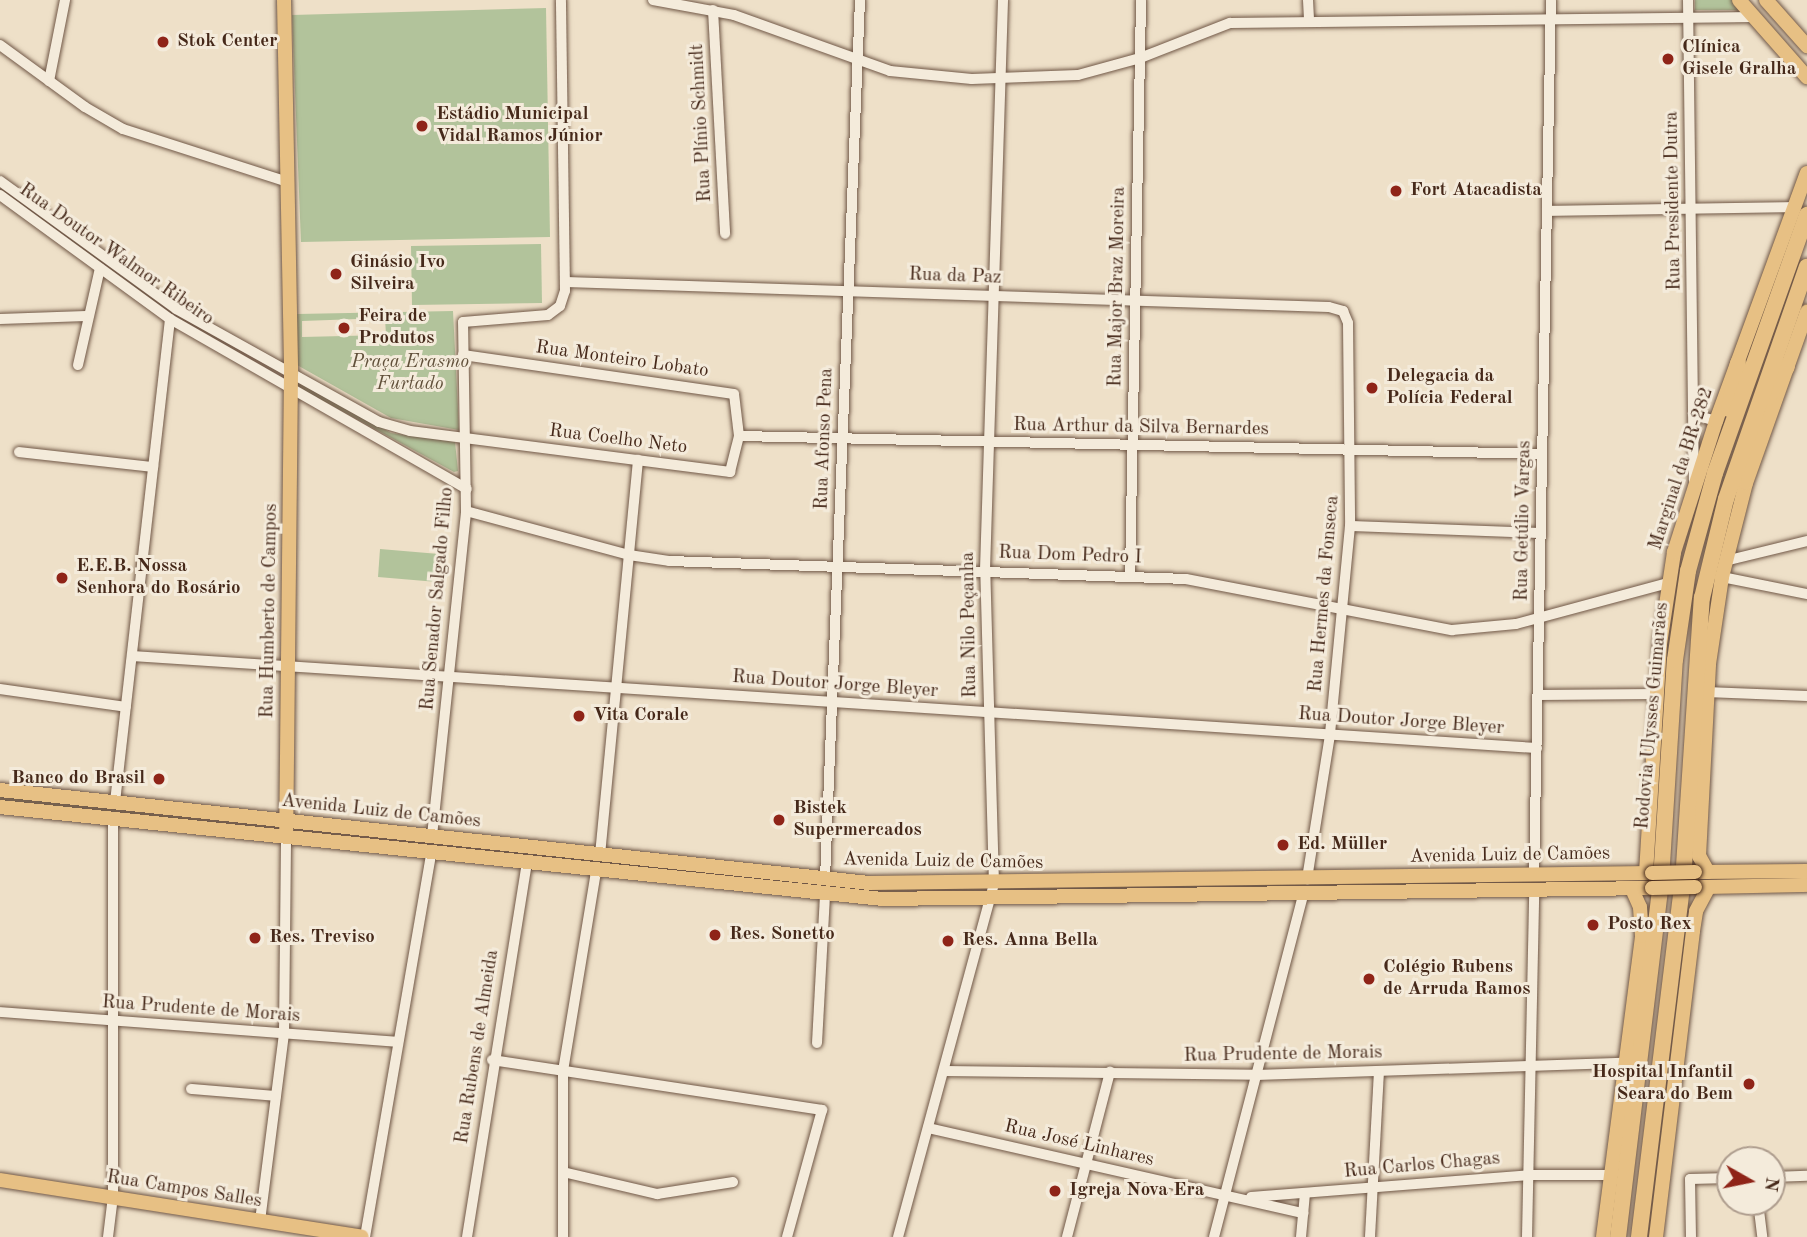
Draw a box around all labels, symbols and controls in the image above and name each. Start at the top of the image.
place label: Stok Center [177,31,277,53]
marker: Stok Center [155,34,171,50]
place label: Clínica Gisele Gralha [1682,37,1796,81]
street label: Rua Plínio Schmidt [686,43,718,203]
marker: Clínica Gisele Gralha [1660,51,1676,67]
place label: Estádio Municipal Vidal Ramos Júnior [436,104,603,148]
street label: Rua Presidente Dutra [1661,111,1687,291]
marker: Estádio Municipal Vidal Ramos Júnior [414,118,430,134]
street label: Rua Doutor Walmor Ribeiro [14,179,218,331]
place label: Fort Atacadista [1410,180,1542,202]
marker: Fort Atacadista [1388,183,1404,199]
street label: Rua Major Braz Moreira [1105,187,1131,387]
place label: Ginásio Ivo Silveira [350,252,445,296]
street label: Rua da Paz [908,264,1002,290]
marker: Ginásio Ivo Silveira [328,266,344,282]
place label: Feira de Produtos [358,306,434,350]
marker: Feira de Produtos [336,320,352,336]
street label: Rua Monteiro Lobato [534,337,710,383]
park label: Praça Erasmo Furtado [351,352,469,396]
place label: Delegacia da Polícia Federal [1386,366,1513,410]
street label: Rua Afonso Pena [811,368,839,510]
marker: Delegacia da Polícia Federal [1364,380,1380,396]
street label: Marginal da BR-282 [1645,385,1719,553]
street label: Rua Arthur da Silva Bernardes [1013,414,1269,442]
street label: Rua Coelho Neto [548,420,688,460]
street label: Rua Getúlio Vargas [1511,440,1537,602]
street label: Rua Senador Salgado Filho [417,486,459,712]
street label: Rua Hermes da Fonseca [1305,494,1345,694]
street label: Rua Humberto de Campos [257,503,283,719]
street label: Rua Dom Pedro I [998,542,1142,570]
street label: Rua Nilo Peçanha [957,552,983,698]
place label: E.E.B. Nossa Senhora do Rosário [76,556,241,600]
marker: E.E.B. Nossa Senhora do Rosário [54,570,70,586]
street label: Rodovia Ulysses Guimarães [1632,601,1674,831]
street label: Rua Doutor Jorge Bleyer [731,666,939,704]
street label: Rua Doutor Jorge Bleyer [1297,703,1505,741]
place label: Vita Corale [593,705,689,727]
marker: Vita Corale [571,708,587,724]
place label: Banco do Brasil [11,768,145,790]
marker: Banco do Brasil [151,771,167,787]
street label: Avenida Luiz de Camões [280,790,482,834]
place label: Bistek Supermercados [793,798,922,842]
marker: Bistek Supermercados [771,812,787,828]
place label: Ed. Müller [1297,834,1387,856]
marker: Ed. Müller [1275,837,1291,853]
street label: Avenida Luiz de Camões [1410,843,1610,869]
street label: Avenida Luiz de Camões [843,849,1043,875]
place label: Posto Rex [1607,914,1692,936]
marker: Posto Rex [1585,917,1601,933]
place label: Res. Sonetto [729,924,835,946]
place label: Res. Treviso [269,927,375,949]
marker: Res. Sonetto [707,927,723,943]
marker: Res. Treviso [247,930,263,946]
place label: Res. Anna Bella [962,930,1098,952]
marker: Res. Anna Bella [940,933,956,949]
street label: Rua Rubens de Almeida [451,948,505,1146]
place label: Colégio Rubens de Arruda Ramos [1383,957,1530,1001]
marker: Colégio Rubens de Arruda Ramos [1361,971,1377,987]
street label: Rua Prudente de Morais [101,992,301,1028]
street label: Rua Prudente de Morais [1183,1042,1383,1068]
place label: Hospital Infantil Seara do Bem [1592,1062,1733,1106]
marker: Hospital Infantil Seara do Bem [1739,1074,1759,1094]
street label: Rua José Linhares [1002,1116,1156,1172]
north arrow [1716,1146,1786,1216]
street label: Rua Carlos Chagas [1343,1148,1501,1184]
street label: Rua Campos Salles [105,1166,263,1214]
text: N [1760,1175,1781,1193]
place label: Igreja Nova Era [1069,1180,1204,1202]
marker: Igreja Nova Era [1047,1183,1063,1199]

